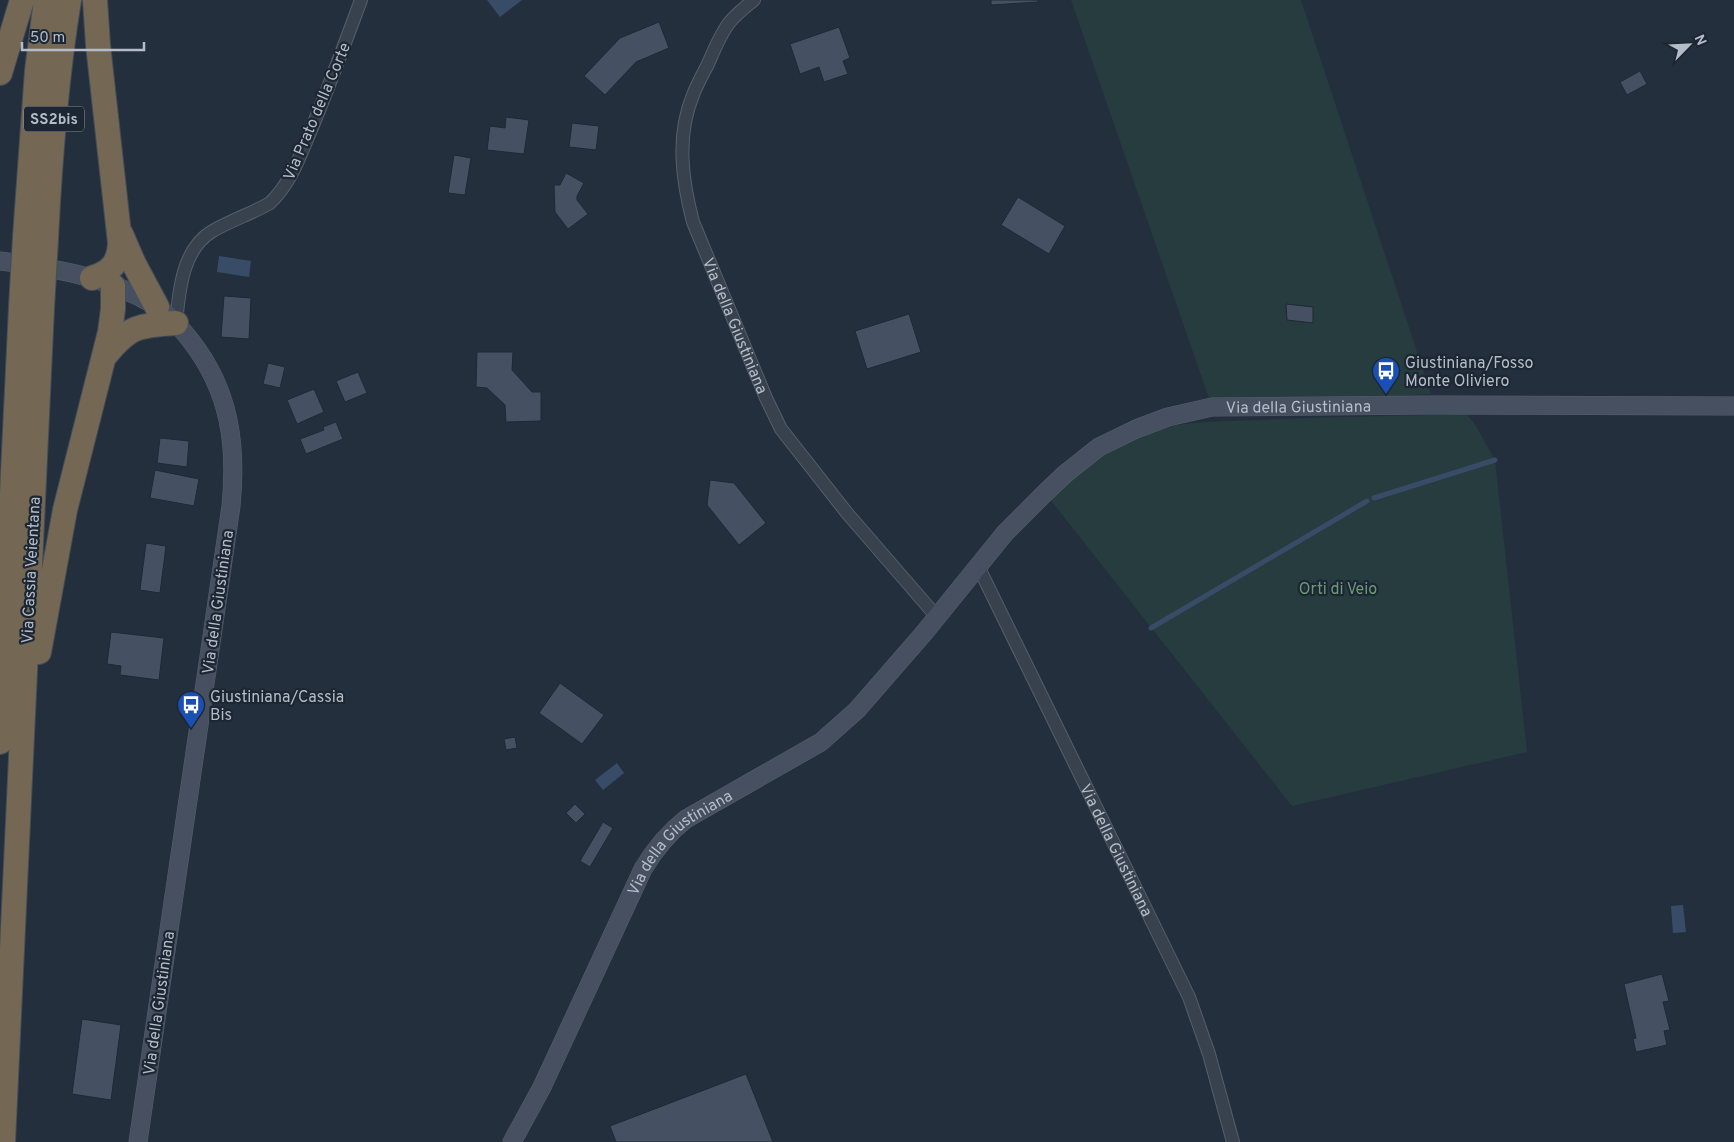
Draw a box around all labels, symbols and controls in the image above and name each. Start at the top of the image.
scale bar [22,20,145,52]
north arrow [1664,20,1714,70]
text: 50 m [30,29,65,48]
text: N [1690,32,1709,48]
street label: Via Prato della Corte [280,40,356,184]
road number: SS2bis [24,106,84,132]
street label: Via della Giustiniana [697,255,771,397]
place label: Giustiniana/Fosso Monte Oliviero [1405,354,1534,392]
bus stop icon: Giustiniana/Fosso Monte Oliviero [1371,356,1401,395]
street label: Via della Giustiniana [1226,398,1371,419]
street label: Via Cassia Veientana [18,496,46,644]
street label: Via della Giustiniana [199,529,239,676]
park label: Orti di Veio [1299,580,1377,600]
place label: Giustiniana/Cassia Bis [210,688,344,726]
bus stop icon: Giustiniana/Cassia Bis [176,690,206,729]
street label: Via della Giustiniana [1074,781,1156,920]
street label: Via della Giustiniana [624,787,737,899]
street label: Via della Giustiniana [140,930,180,1077]

